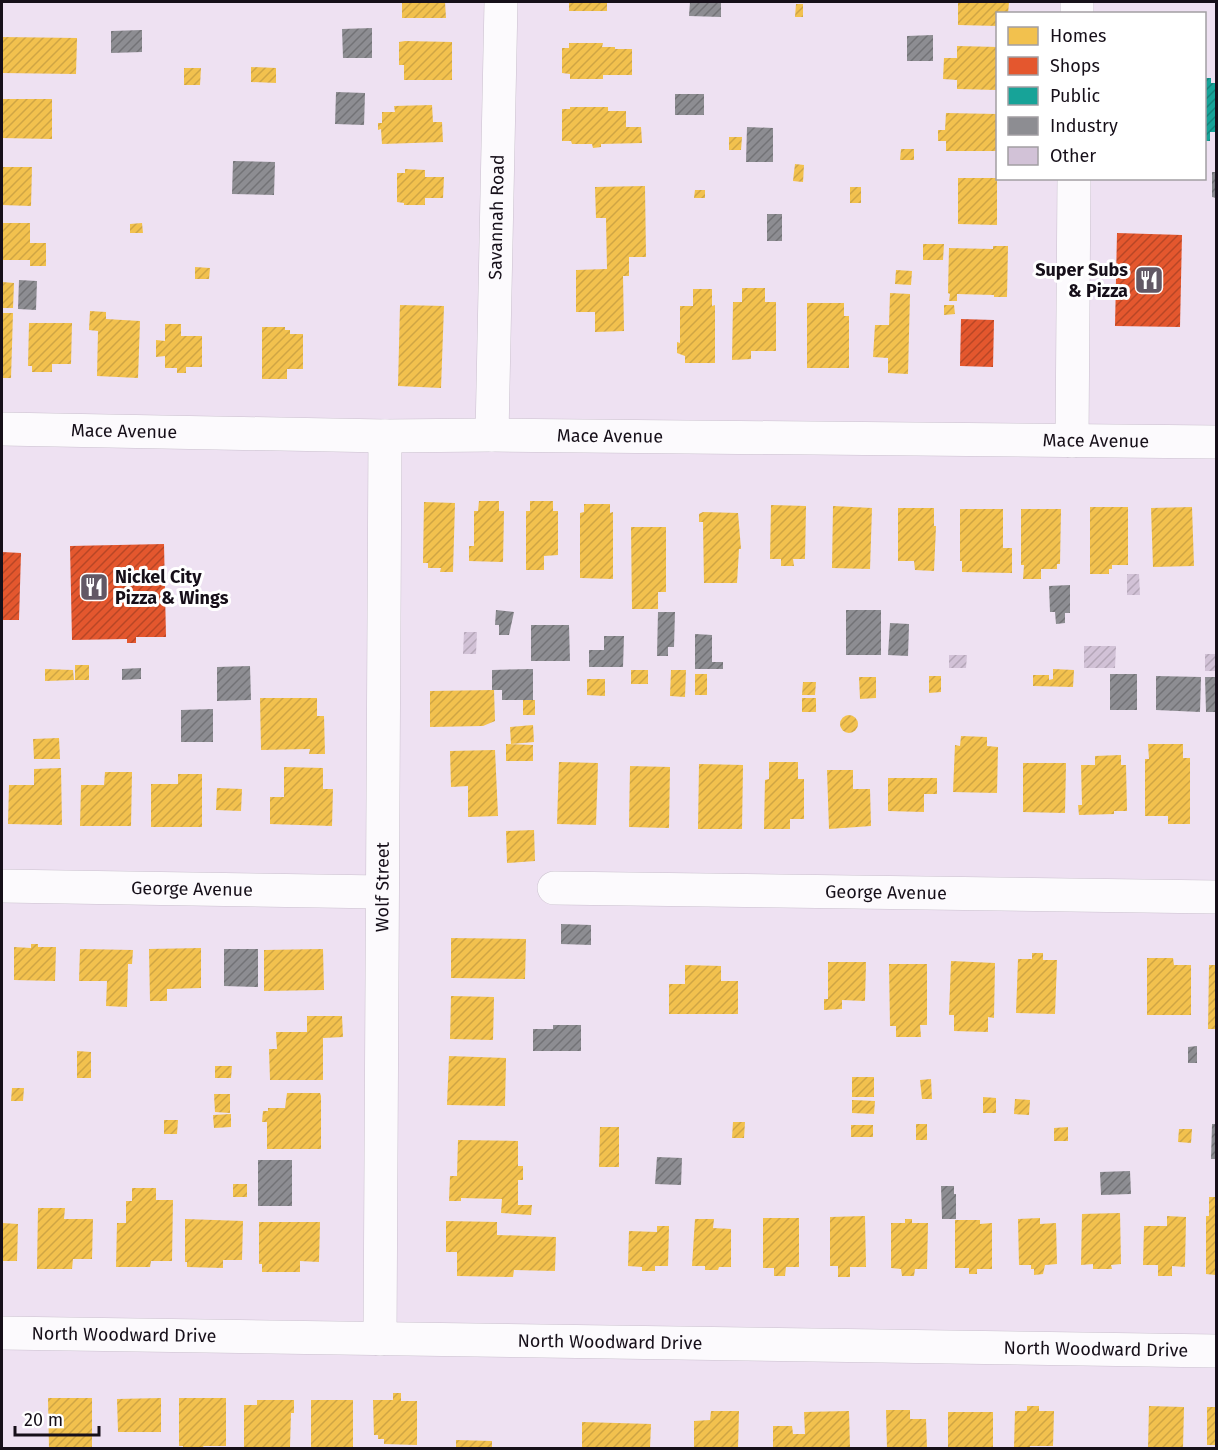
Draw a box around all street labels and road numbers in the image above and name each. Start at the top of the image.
street label: Savannah Road [484,154,509,280]
street label: Mace Avenue [71,419,177,443]
street label: Mace Avenue [557,425,663,448]
street label: Mace Avenue [1043,429,1149,452]
street label: Wolf Street [371,841,394,932]
street label: George Avenue [131,877,253,901]
street label: George Avenue [825,881,947,904]
street label: North Woodward Drive [31,1322,217,1347]
street label: North Woodward Drive [517,1330,702,1354]
street label: North Woodward Drive [1003,1337,1188,1362]

